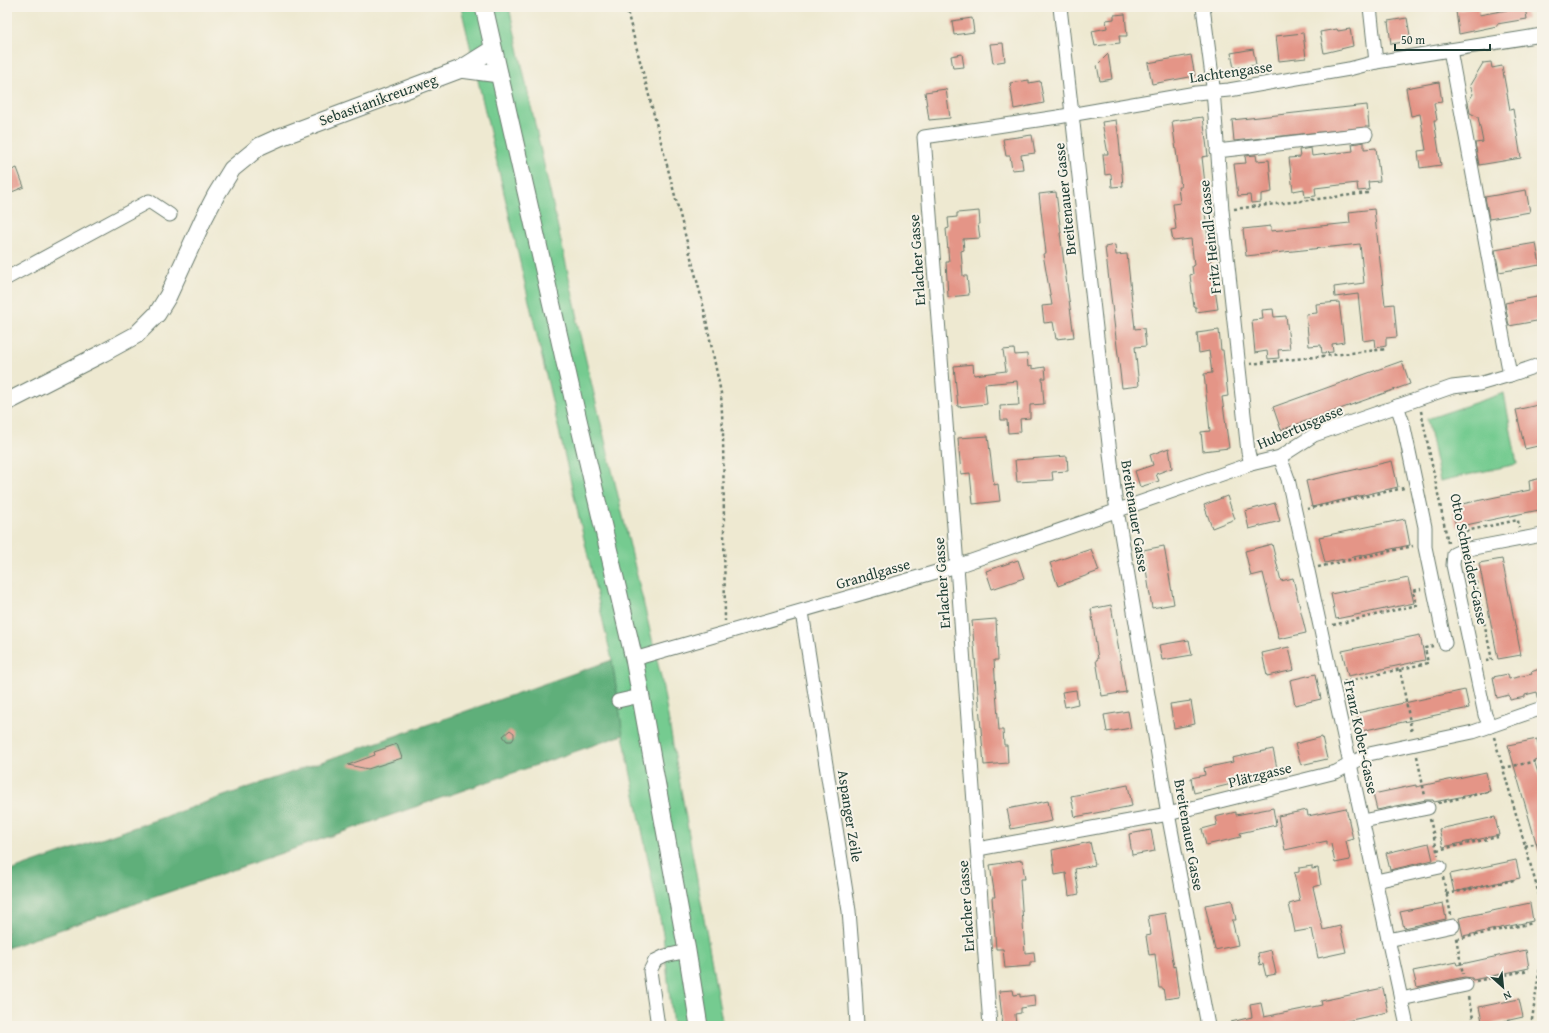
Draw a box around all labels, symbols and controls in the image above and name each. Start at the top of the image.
scale bar [1395,26,1490,52]
text: 50 m [1401,31,1425,48]
street label: Lachtengasse [1188,55,1274,88]
street label: Sebastianikreuzweg [316,68,440,131]
street label: Breitenauer Gasse [1048,142,1081,256]
street label: Fritz Heindl-Gasse [1193,179,1226,295]
street label: Erlacher Gasse [903,214,930,306]
street label: Hubertusgasse [1253,399,1346,454]
street label: Breitenauer Gasse [1116,458,1155,573]
street label: Otto Schneider-Gasse [1445,491,1494,627]
street label: Erlacher Gasse [928,537,955,629]
street label: Grandlgasse [833,553,912,594]
street label: Franz Kober-Gasse [1339,678,1384,796]
street label: Plätzgasse [1226,756,1294,793]
street label: Aspanger Zeile [833,768,868,864]
street label: Breitenauer Gasse [1169,777,1210,892]
street label: Erlacher Gasse [952,860,979,952]
north arrow [1483,967,1523,1007]
text: N [1500,987,1514,1005]

